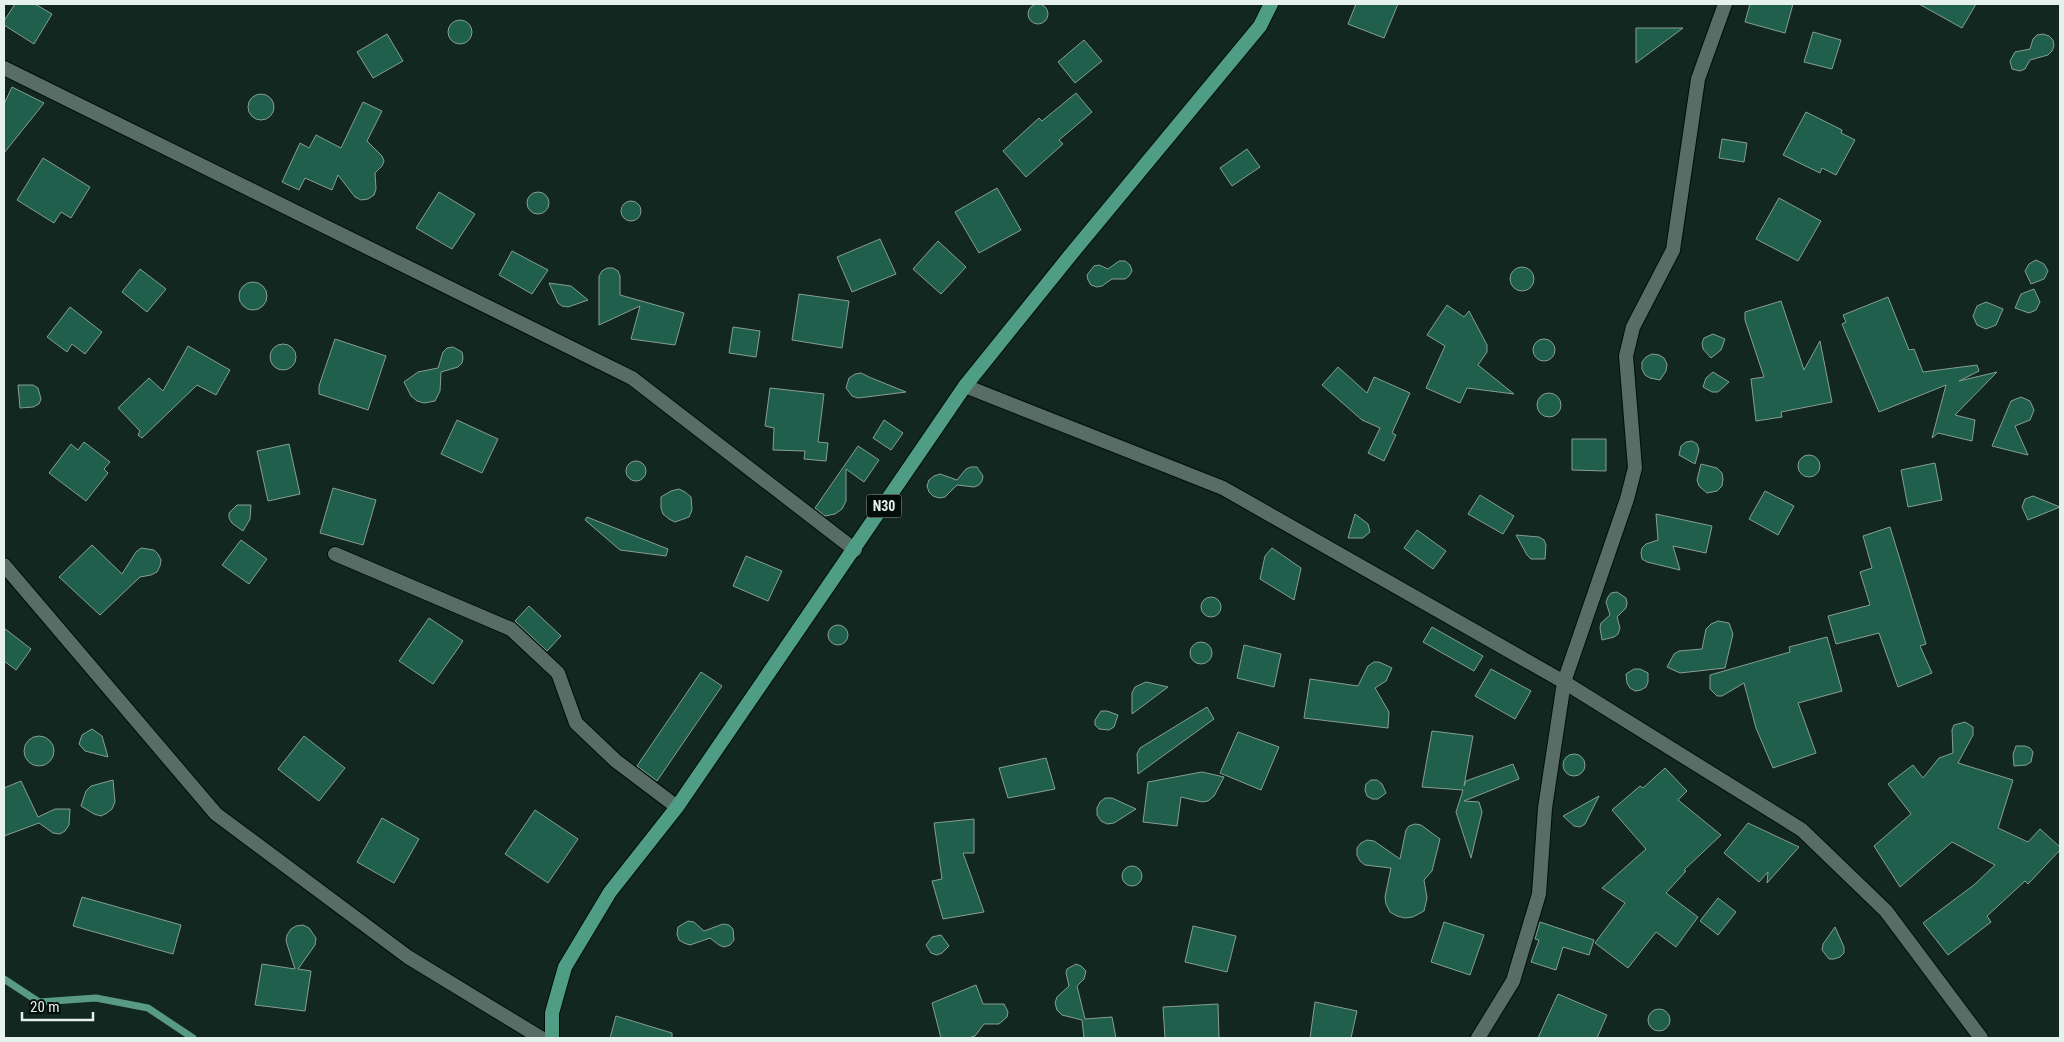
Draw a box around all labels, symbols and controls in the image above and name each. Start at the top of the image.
road number: N30 [866,494,902,518]
scale bar [22,990,94,1022]
text: 20 m [30,998,60,1016]

